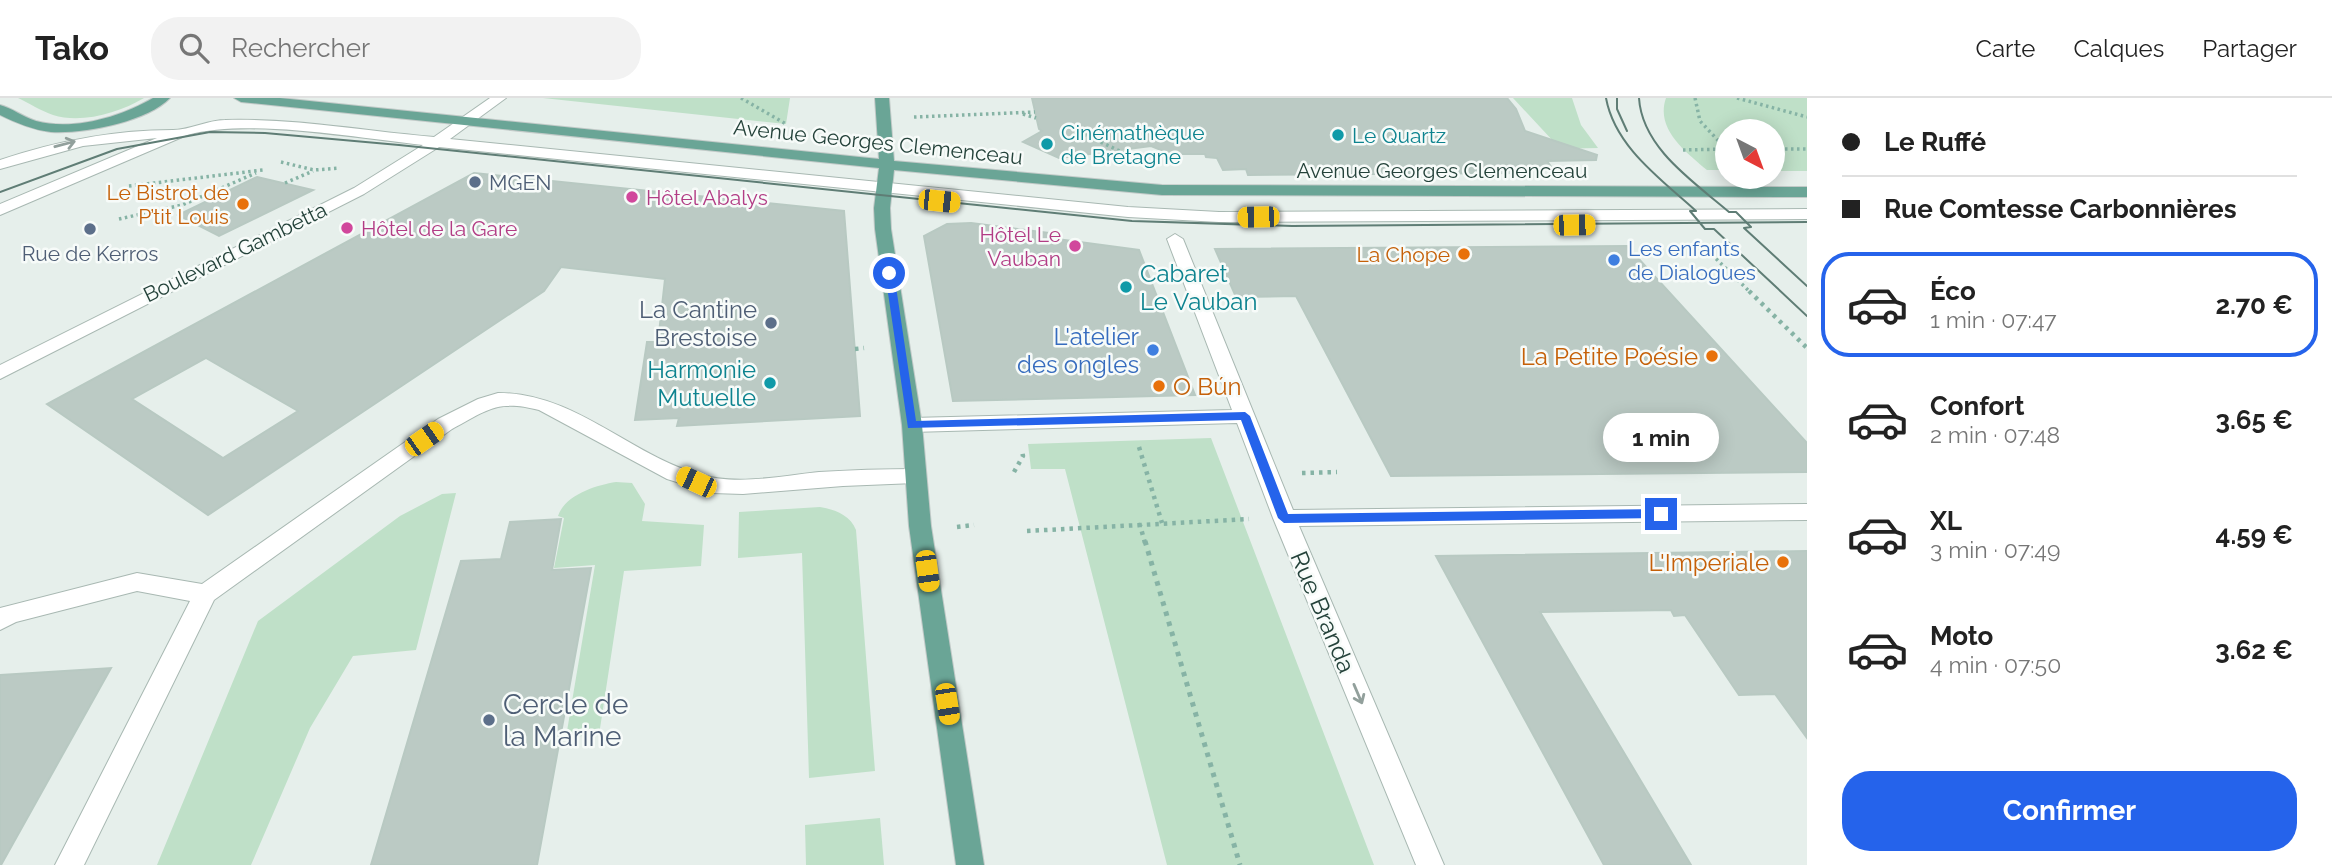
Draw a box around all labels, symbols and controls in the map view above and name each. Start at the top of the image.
search box [151,17,641,80]
text: Tako [35,29,109,68]
icon: search [175,29,213,67]
text: Rechercher [231,33,370,63]
text: Carte [1976,34,2035,63]
text: Calques [2073,34,2164,63]
text: Partager [2202,34,2297,63]
street label: Avenue Georges Clemenceau [732,114,1024,170]
north arrow [1715,119,1785,189]
map controls [1715,119,1785,189]
place label: Cinémathèque de Bretagne [1061,120,1205,169]
place label: Le Quartz [1352,123,1446,148]
marker: Le Quartz [1330,127,1346,143]
text: Le Ruffé [1884,127,1986,157]
marker: Cinémathèque de Bretagne [1039,136,1055,152]
one-way arrow [53,137,76,150]
street label: Avenue Georges Clemenceau [1297,158,1587,183]
place label: MGEN [489,170,551,195]
marker: MGEN [467,174,483,190]
place label: Le Bistrot de P’tit Louis [106,180,229,229]
place label: Hôtel Abalys [646,185,768,210]
car [918,188,961,214]
marker: Hôtel Abalys [624,189,640,205]
text: Rue Comtesse Carbonnières [1884,194,2237,224]
marker: Le Bistrot de P’tit Louis [235,196,251,212]
street label: Boulevard Gambetta [139,197,331,307]
car [1237,206,1280,228]
car [1553,214,1596,236]
place label: Hôtel de la Gare [361,216,517,241]
marker: Hôtel de la Gare [339,220,355,236]
marker: Rue de Kerros [82,221,98,237]
place label: Hôtel Le Vauban [979,222,1061,271]
place label: Les enfants de Dialogues [1628,236,1756,285]
marker: Hôtel Le Vauban [1067,238,1083,254]
place label: Rue de Kerros [22,241,158,266]
place label: La Chope [1357,242,1450,267]
marker: La Chope [1456,246,1472,262]
marker: Les enfants de Dialogues [1606,252,1622,268]
route start [873,257,905,289]
place label: Cabaret Le Vauban [1140,259,1257,316]
icon: car [1846,273,1909,336]
text: Éco [1930,276,1976,306]
marker: Cabaret Le Vauban [1118,279,1134,295]
text: 2.70 € [2215,290,2293,320]
place label: La Cantine Brestoise [639,295,757,352]
text: 1 min · 07:47 [1930,306,2057,333]
marker: La Cantine Brestoise [763,315,779,331]
place label: L'atelier des ongles [1017,322,1140,379]
marker: L'atelier des ongles [1145,342,1161,358]
place label: La Petite Poésie [1521,342,1698,371]
marker: La Petite Poésie [1704,348,1720,364]
place label: Harmonie Mutuelle [647,355,756,412]
place label: O Bún [1173,372,1241,401]
marker: Harmonie Mutuelle [762,375,778,391]
marker: O Bún [1151,378,1167,394]
icon: car [1846,388,1909,451]
text: Confort [1930,391,2024,421]
text: 3.65 € [2215,405,2293,435]
callout: 1 min [1603,412,1719,462]
car [401,418,448,460]
text: 2 min · 07:48 [1930,421,2060,448]
text: 1 min [1632,424,1690,451]
car [673,464,720,500]
route end [1645,498,1677,530]
icon: car [1846,503,1909,566]
text: XL [1930,506,1962,536]
text: 4.59 € [2216,520,2293,550]
text: 3 min · 07:49 [1930,536,2060,563]
street label: Rue Branda [1284,547,1362,677]
place label: L'Imperiale [1648,548,1769,577]
car [914,549,941,593]
marker: L'Imperiale [1775,554,1791,570]
icon: car [1846,618,1909,681]
text: Moto [1930,621,1993,651]
text: 3.62 € [2215,635,2293,665]
text: 4 min · 07:50 [1930,651,2061,678]
car [934,682,961,726]
one-way arrow [1352,683,1365,705]
place label: Cercle de la Marine [503,688,628,753]
marker: Cercle de la Marine [481,712,497,728]
button: Confirmer [1842,771,2297,851]

